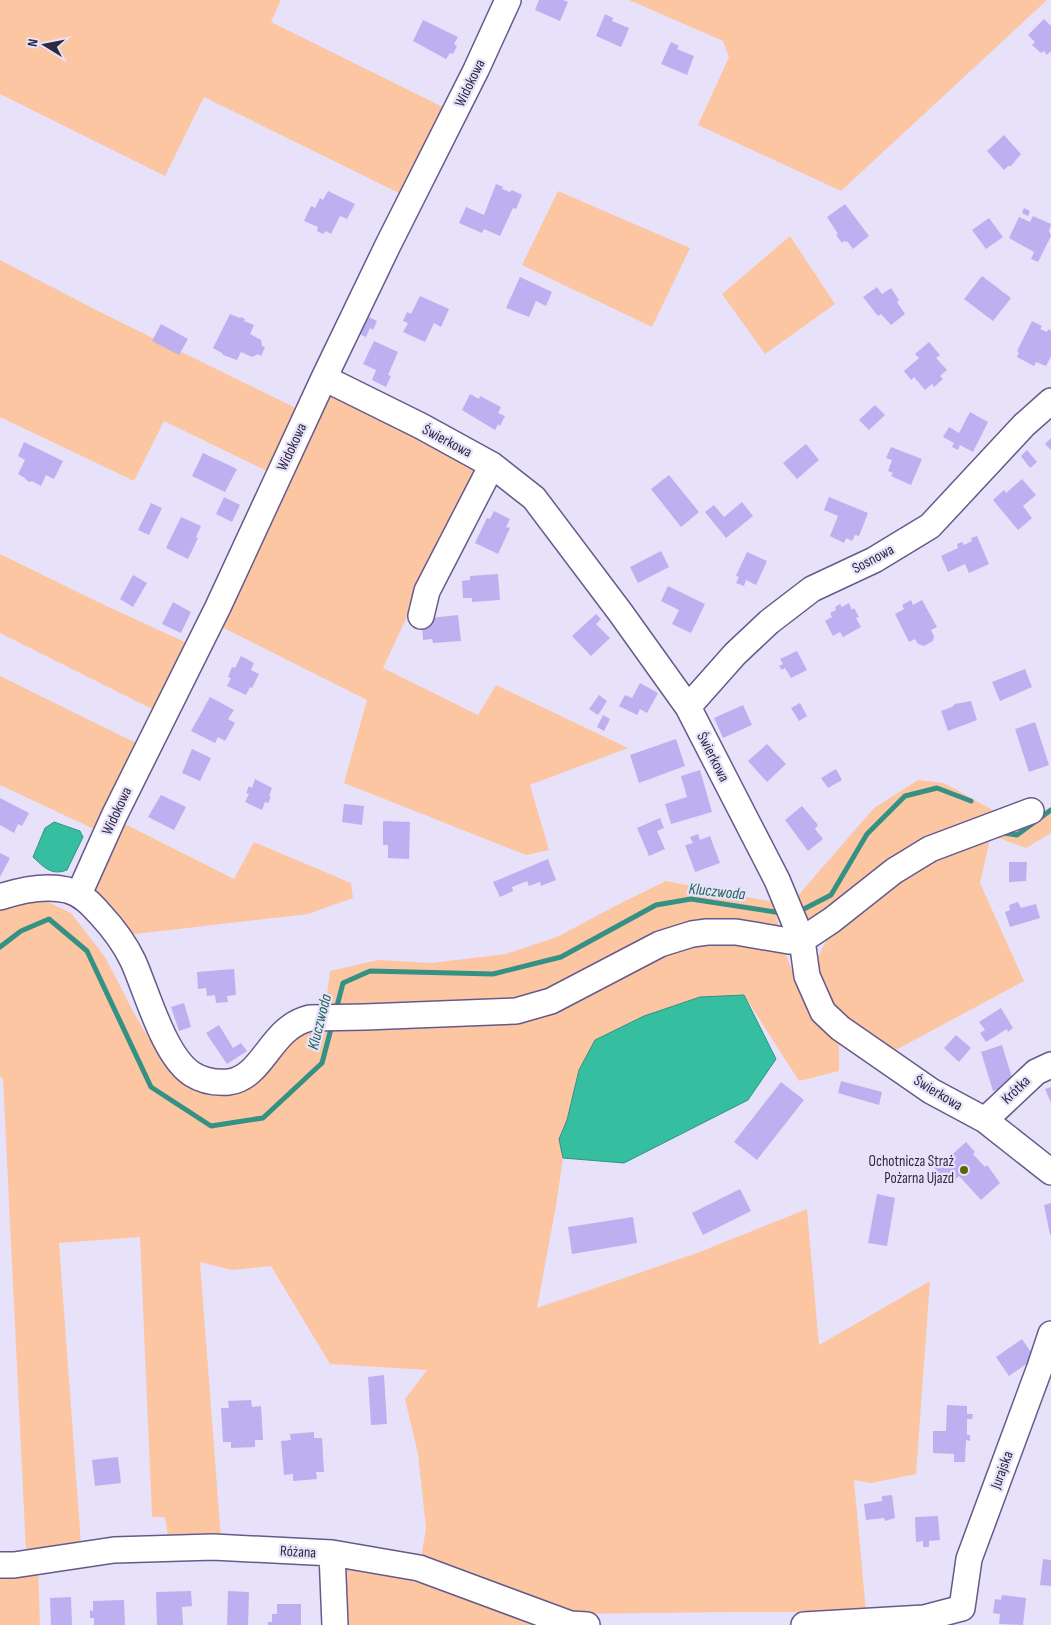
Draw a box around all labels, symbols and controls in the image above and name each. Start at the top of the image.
north arrow [20,20,70,70]
text: N [24,38,42,48]
street label: Widokowa [450,56,490,110]
street label: Widokowa [273,420,311,474]
street label: Świerkowa [419,420,475,462]
street label: Sosnowa [849,540,897,578]
street label: Świerkowa [692,729,734,785]
street label: Widokowa [98,784,136,838]
water label: Kluczwoda [688,880,747,904]
water label: Kluczwoda [304,992,336,1052]
street label: Świerkowa [910,1071,966,1115]
street label: Krótka [998,1072,1035,1108]
place label: Ochotnicza Straż Pożarna Ujazd [869,1152,955,1188]
marker: Ochotnicza Straż Pożarna Ujazd [958,1164,970,1176]
street label: Jurajska [986,1448,1018,1492]
street label: Różana [279,1542,317,1562]

